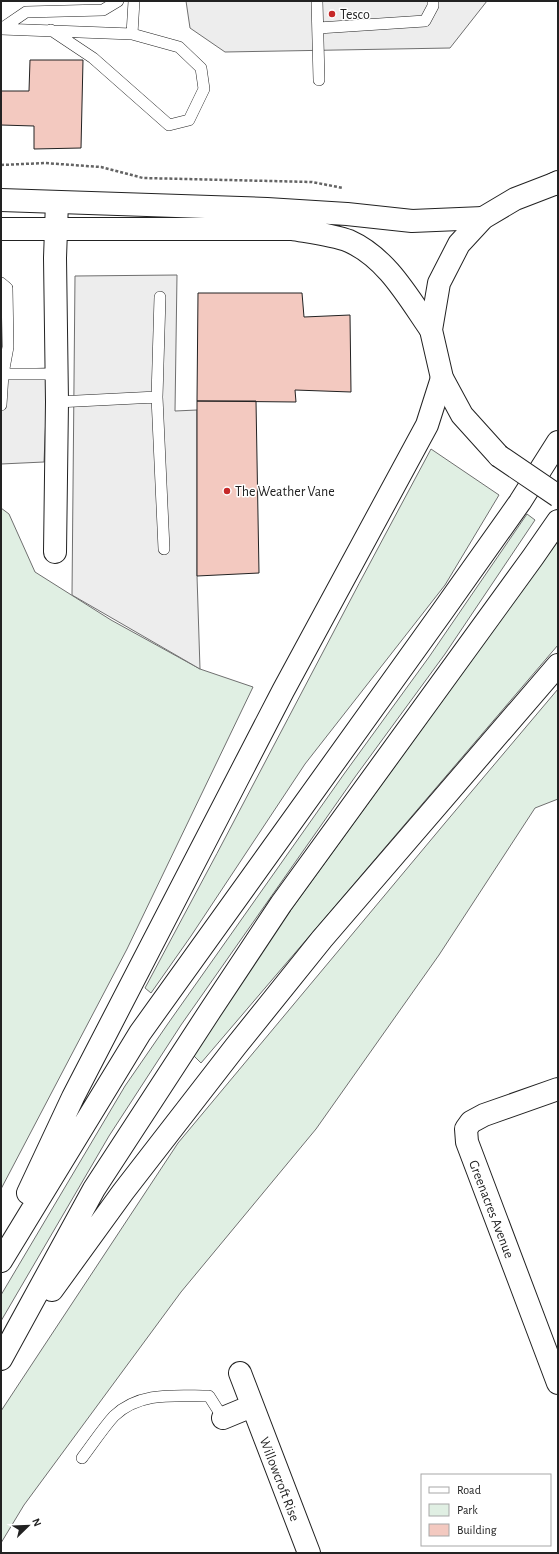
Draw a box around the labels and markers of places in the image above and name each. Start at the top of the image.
place label: Tesco [340,8,370,22]
marker: Tesco [327,9,337,19]
place label: The Weather Vane [235,485,335,499]
marker: The Weather Vane [222,486,232,496]

